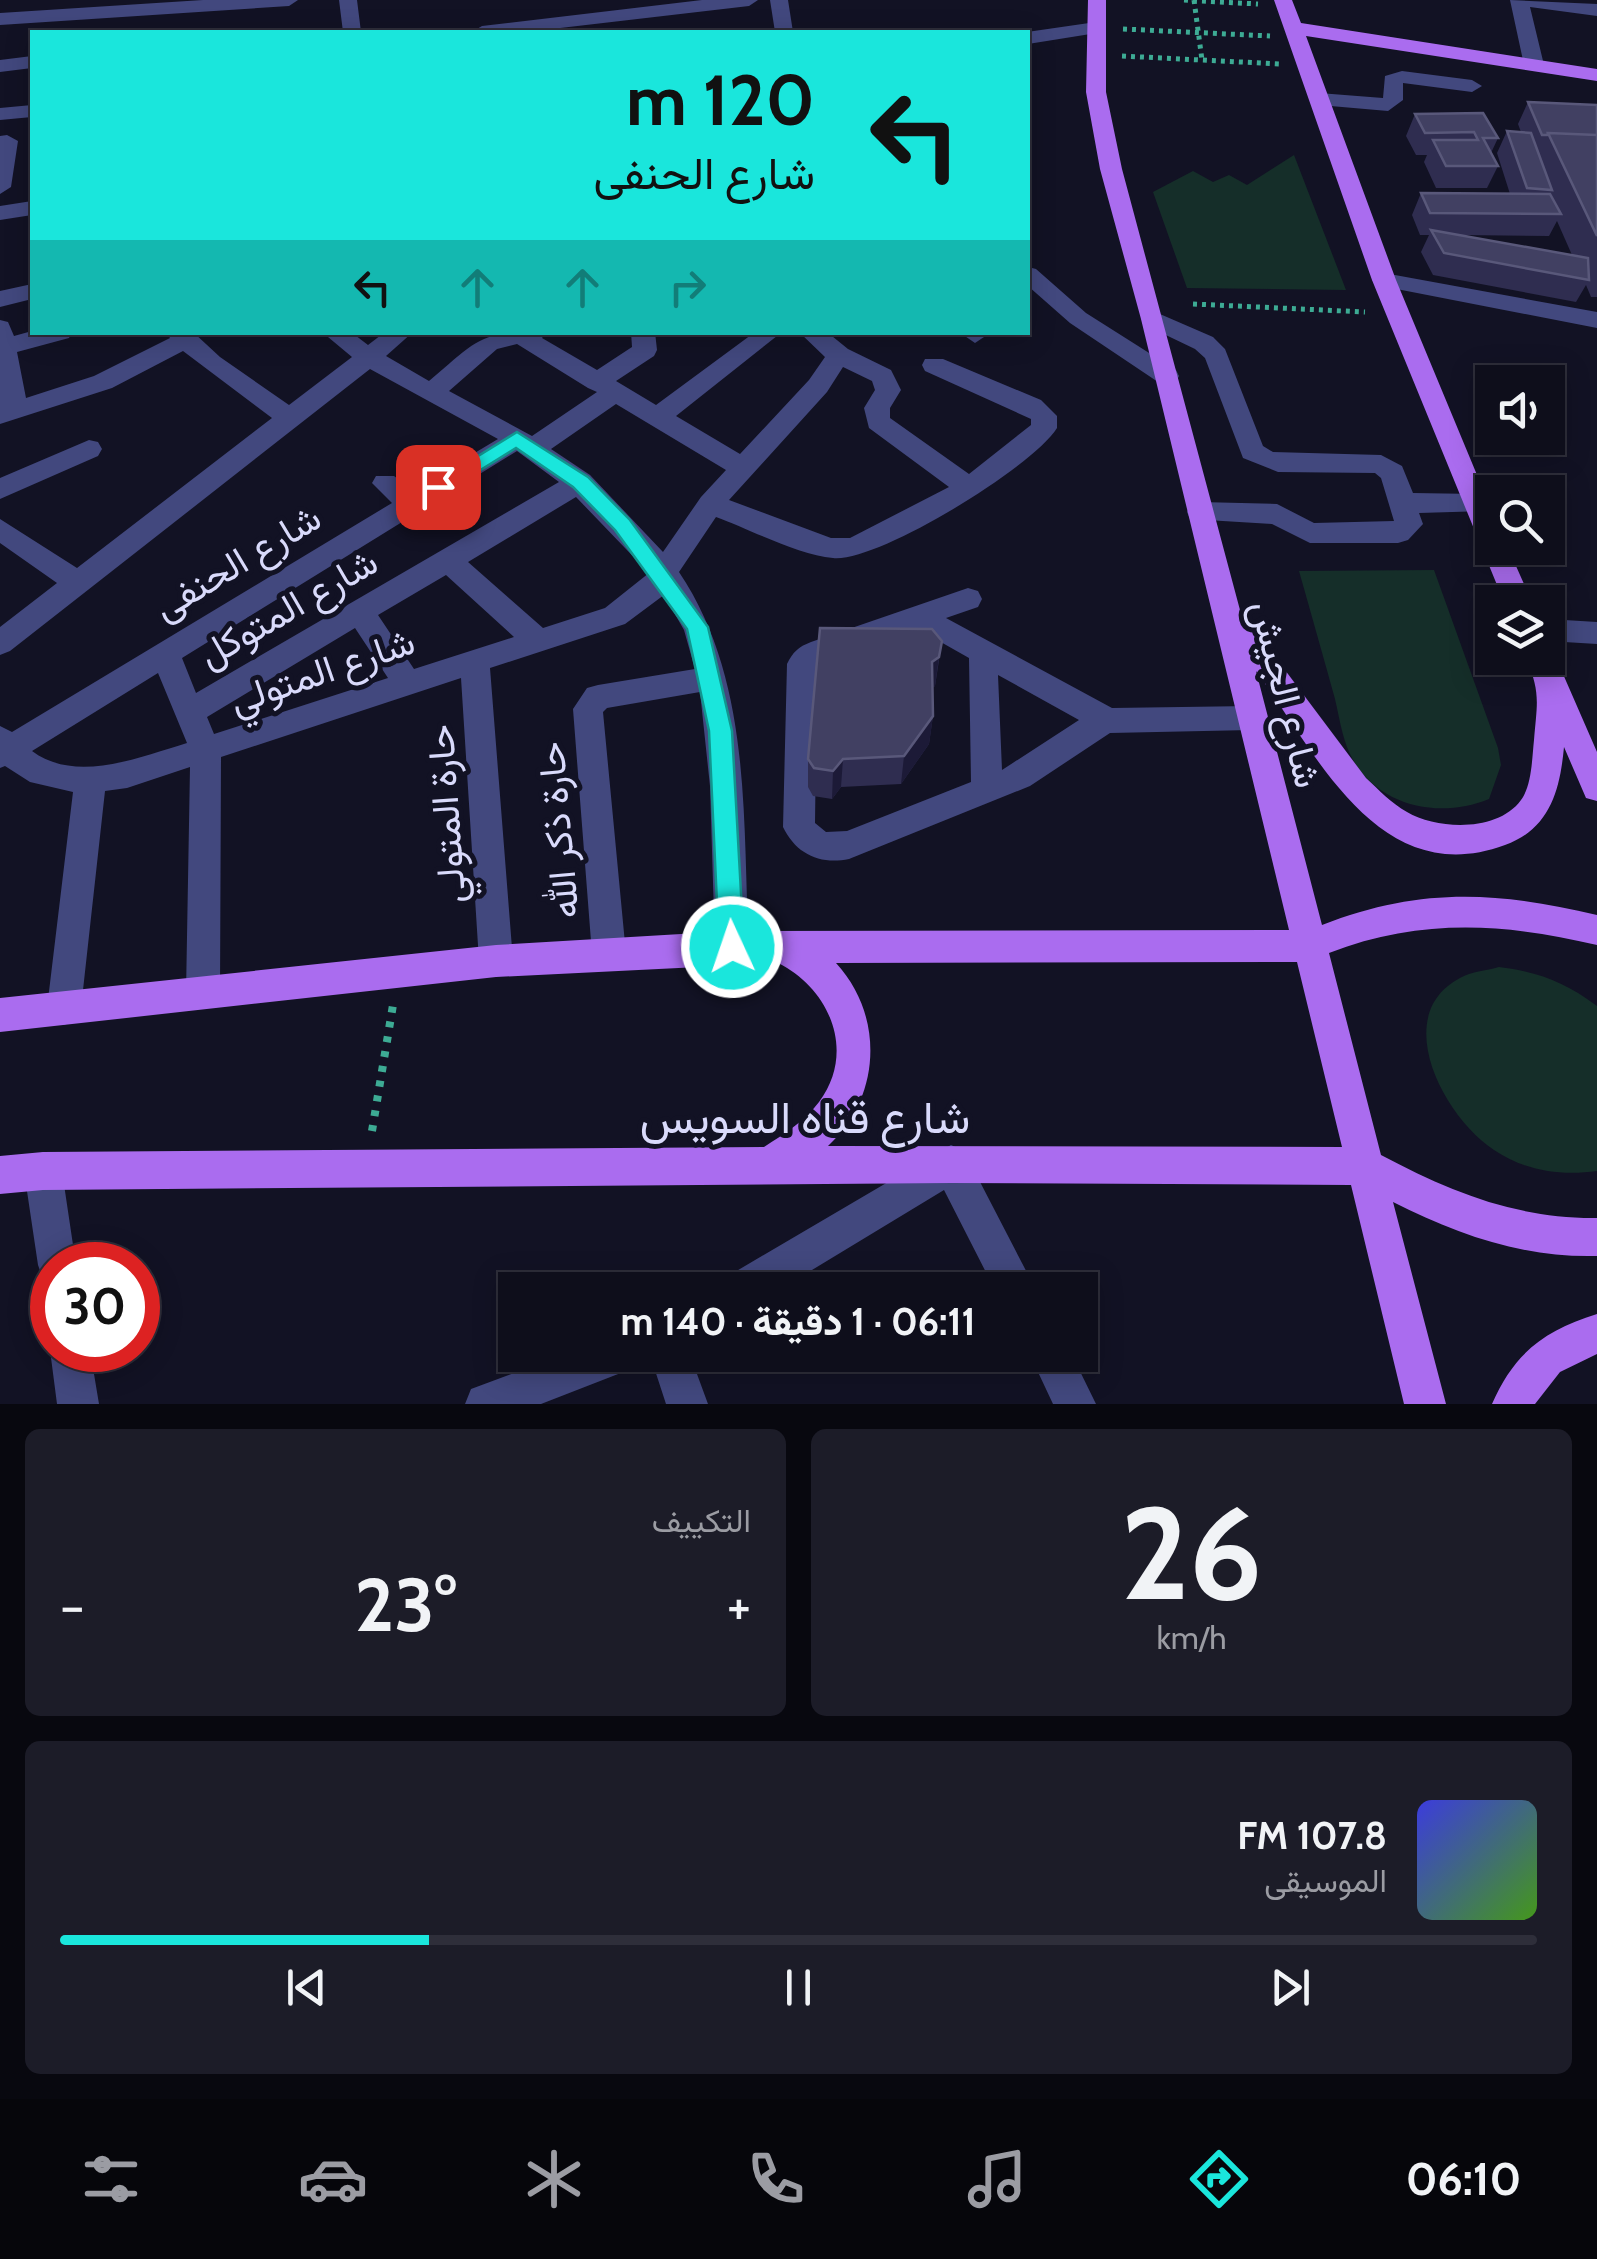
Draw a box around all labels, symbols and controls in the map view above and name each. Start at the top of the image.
text: 120 m [626,57,815,143]
icon: left [850,70,980,200]
text: شارع الحنفى [594,146,815,200]
icon: left [345,260,400,315]
icon: ahead [450,260,505,315]
icon: ahead [555,260,610,315]
icon: right [660,260,715,315]
map controls [1475,365,1565,675]
button: sound [1475,365,1565,455]
pin [396,445,481,530]
icon: arrive [411,460,466,515]
button: search [1475,475,1565,565]
street label: شارع الحنفى [144,493,331,632]
street label: شارع المتوكل [190,537,387,680]
button: layers [1475,585,1565,675]
street label: شارع الجيش [1238,595,1332,793]
street label: شارع المتولي [223,617,423,732]
street label: حارة المتولي [416,722,483,905]
street label: حارة ذكر الله [526,740,589,920]
position arrow [680,895,784,999]
street label: شارع قناه السويس [640,1090,970,1148]
speed limit sign: 30 [30,1242,160,1372]
text: 06:11 · 1 دقيقة · 140 m [620,1298,976,1345]
text: 26 [1121,1474,1262,1632]
text: التكييف [652,1501,751,1540]
text: 23° [355,1559,456,1650]
text: − [60,1572,84,1639]
text: + [727,1572,751,1639]
text: km/h [1156,1618,1227,1657]
text: 107.8 FM [1237,1812,1387,1859]
text: الموسيقى [1264,1861,1387,1900]
icon: previous [279,1960,334,2015]
icon: pause [771,1960,826,2015]
icon: next [1263,1960,1318,2015]
icon: filters [76,2144,146,2214]
icon: car [298,2144,368,2214]
icon: climate [519,2144,589,2214]
icon: phone [741,2144,811,2214]
icon: music [962,2144,1032,2214]
icon: directions [1184,2144,1254,2214]
text: 06:10 [1406,2152,1521,2206]

